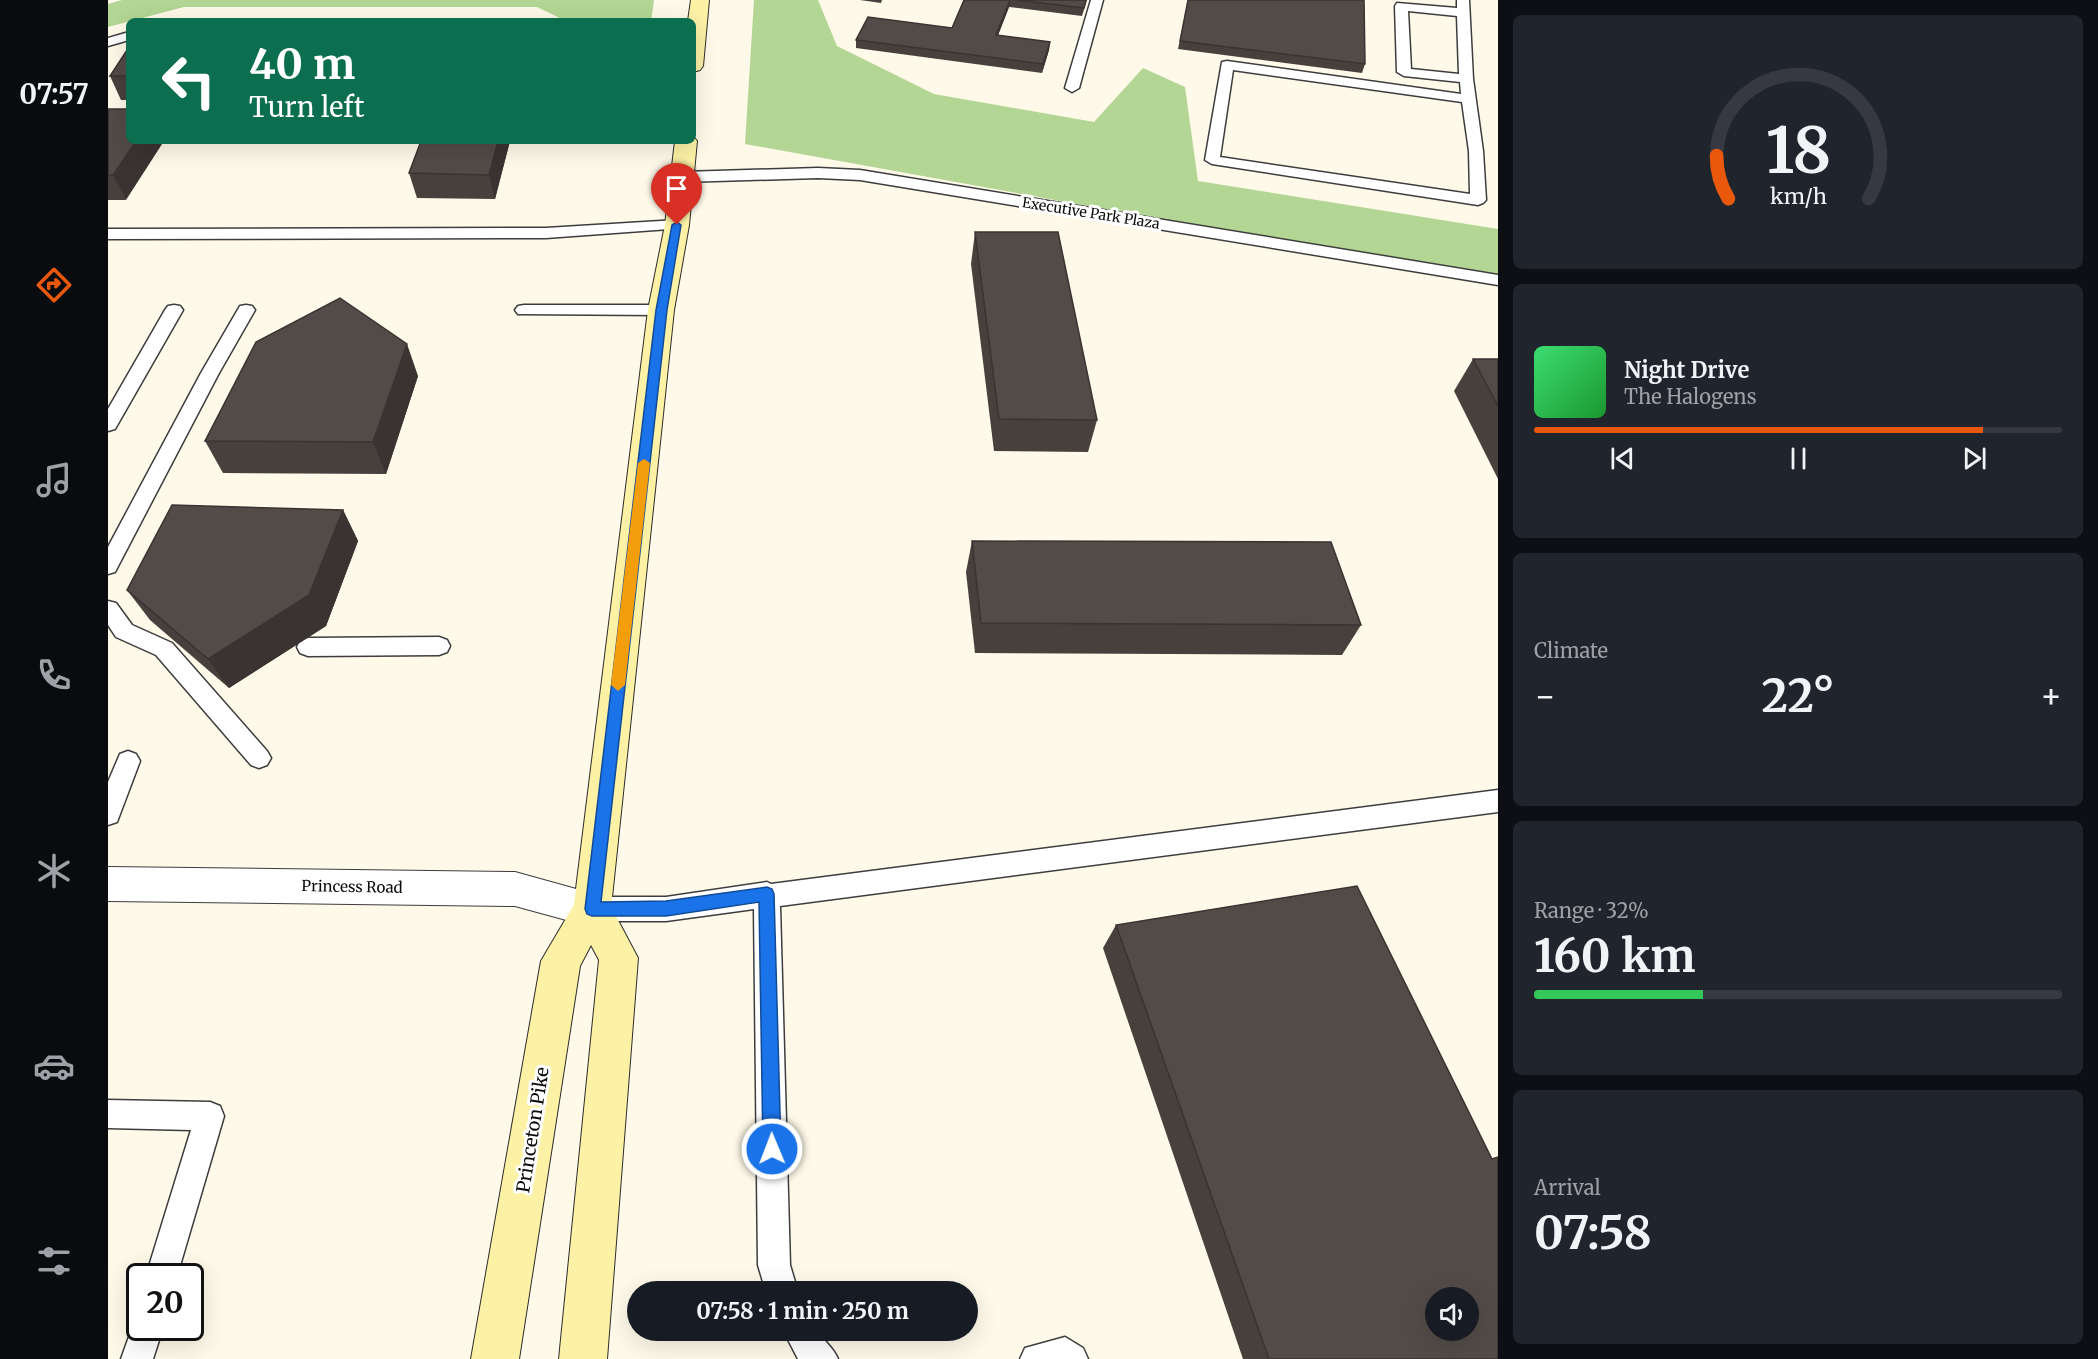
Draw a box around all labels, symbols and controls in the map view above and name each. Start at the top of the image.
text: 40 m [249,38,355,90]
icon: left [150,42,228,120]
text: 07:57 [19,77,89,111]
text: Turn left [249,90,364,124]
text: 18 [1765,112,1831,190]
pin [651,163,702,225]
icon: arrive [660,172,693,205]
text: km/h [1770,183,1826,210]
street label: Executive Park Plaza [1021,193,1162,233]
icon: directions [33,264,75,306]
text: Night Drive [1624,356,1749,384]
text: The Halogens [1624,384,1756,409]
icon: previous [1606,442,1639,475]
icon: pause [1782,442,1815,475]
icon: next [1958,442,1991,475]
icon: music [33,459,75,501]
text: Climate [1534,638,1608,663]
icon: phone [33,654,75,696]
text: 22° [1762,668,1834,724]
text: − [1534,676,1556,717]
text: + [2040,676,2062,717]
icon: climate [33,850,75,892]
street label: Princess Road [301,876,403,897]
text: Range · 32% [1534,898,1649,923]
text: 160 km [1534,928,1696,984]
icon: car [33,1045,75,1087]
street label: Princeton Pike [511,1065,554,1194]
position arrow [740,1117,804,1181]
text: Arrival [1534,1175,1601,1200]
text: 07:58 [1534,1205,1652,1261]
icon: filters [33,1240,75,1282]
speed limit sign: 20 [126,1263,204,1341]
map controls [1425,1287,1479,1341]
button: sound [1425,1287,1479,1341]
text: 07:58 · 1 min · 250 m [696,1297,909,1325]

